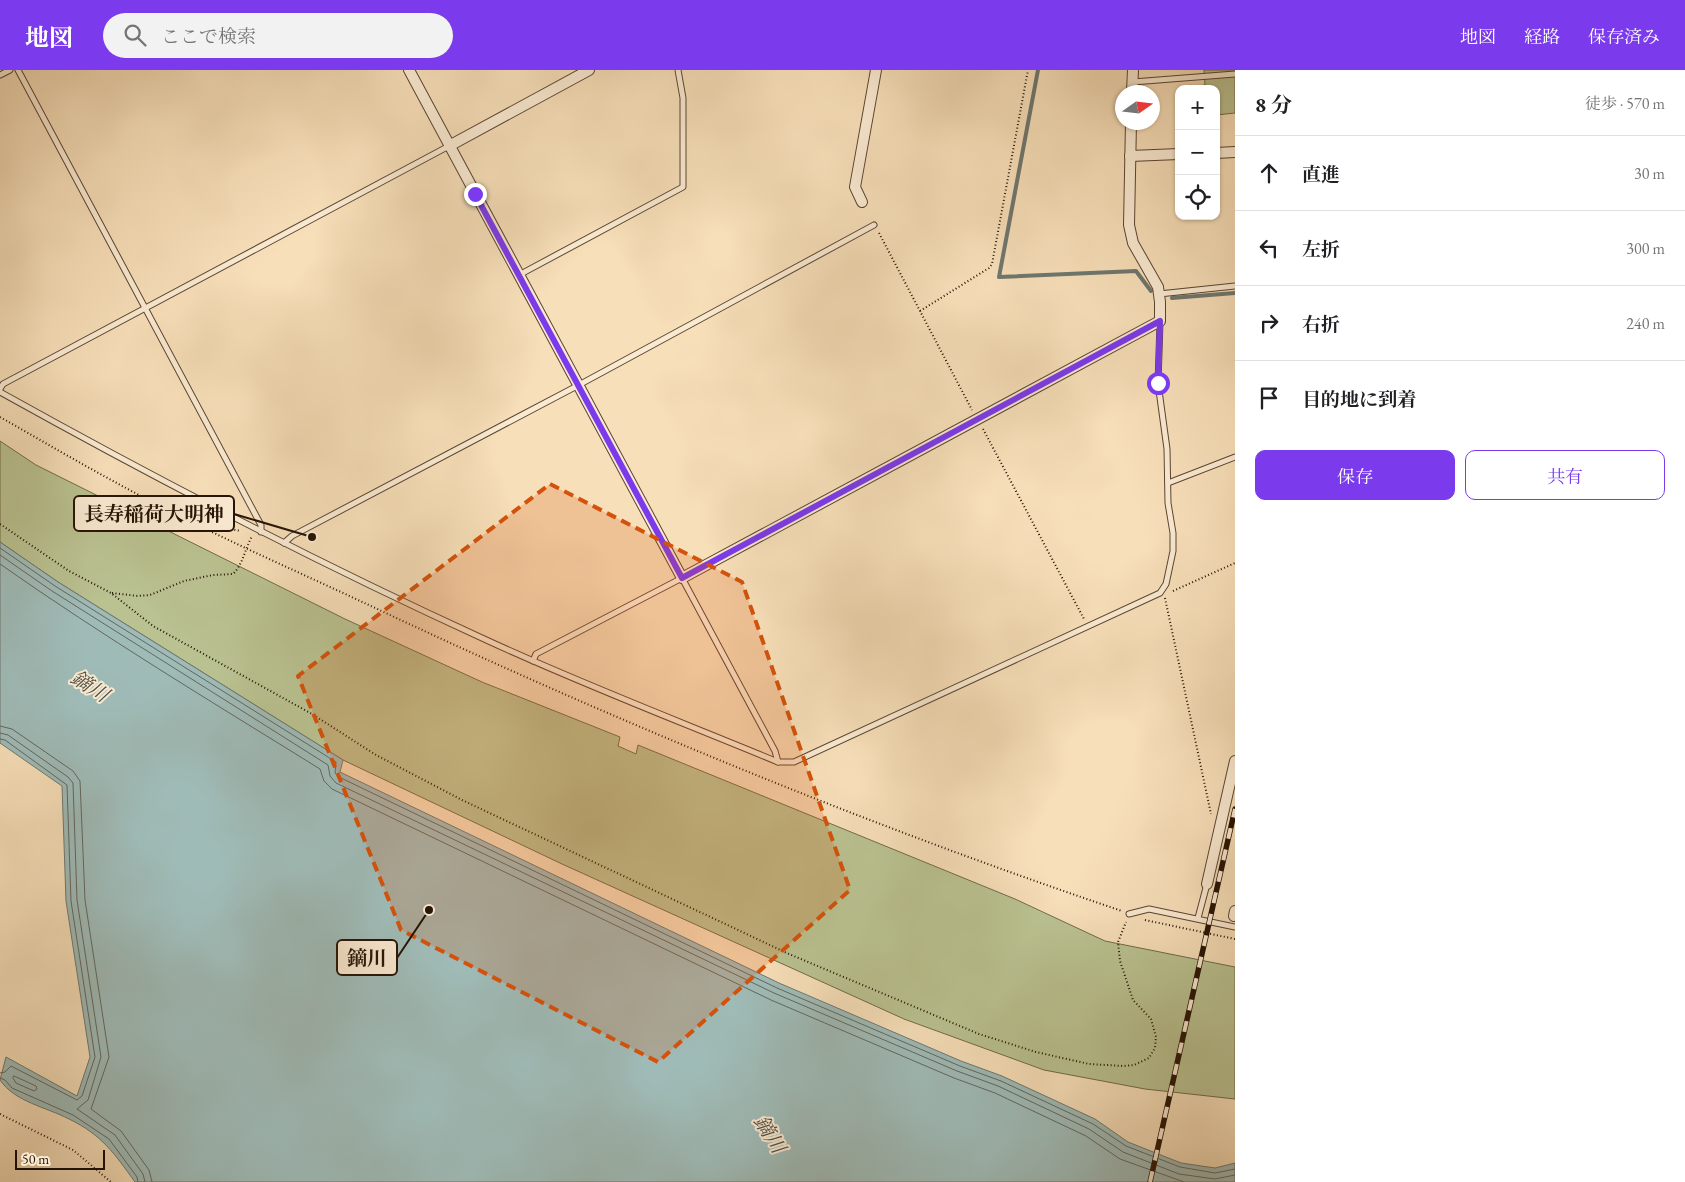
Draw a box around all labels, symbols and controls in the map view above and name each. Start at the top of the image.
search box [103,13,453,58]
icon: search [121,21,149,49]
text: 地図 [25,22,73,53]
text: ここで検索 [161,24,256,49]
text: 地図 [1460,25,1496,48]
text: 経路 [1524,25,1560,48]
text: 保存済み [1588,25,1660,48]
north arrow [1115,85,1160,130]
map controls [1175,85,1220,220]
button: + [1175,85,1220,130]
text: 8 分 [1255,91,1292,118]
text: 徒歩 · 570 m [1585,93,1665,114]
button: − [1175,130,1220,175]
icon: ahead [1255,159,1283,187]
text: 直進 [1302,162,1340,187]
text: 30 m [1634,163,1665,184]
button: locate [1175,175,1220,220]
route end [464,183,487,206]
icon: left [1255,234,1283,262]
text: 左折 [1302,237,1340,262]
text: 300 m [1626,238,1665,259]
icon: right [1255,309,1283,337]
text: 右折 [1302,312,1340,337]
text: 240 m [1626,313,1665,334]
route start [1147,372,1170,395]
icon: arrive [1255,384,1283,412]
text: 目的地に到着 [1302,387,1416,412]
button: 保存 [1255,450,1455,500]
button: 共有 [1465,450,1665,500]
callout: 長寿稲荷大明神 [74,496,234,531]
text: 長寿稲荷大明神 [84,501,224,527]
water label: 鏑川 [66,664,116,709]
callout: 鏑川 [337,940,397,975]
text: 鏑川 [347,945,387,971]
water label: 鏑川 [748,1110,793,1160]
scale bar [15,1147,105,1170]
text: 50 m [22,1150,49,1168]

